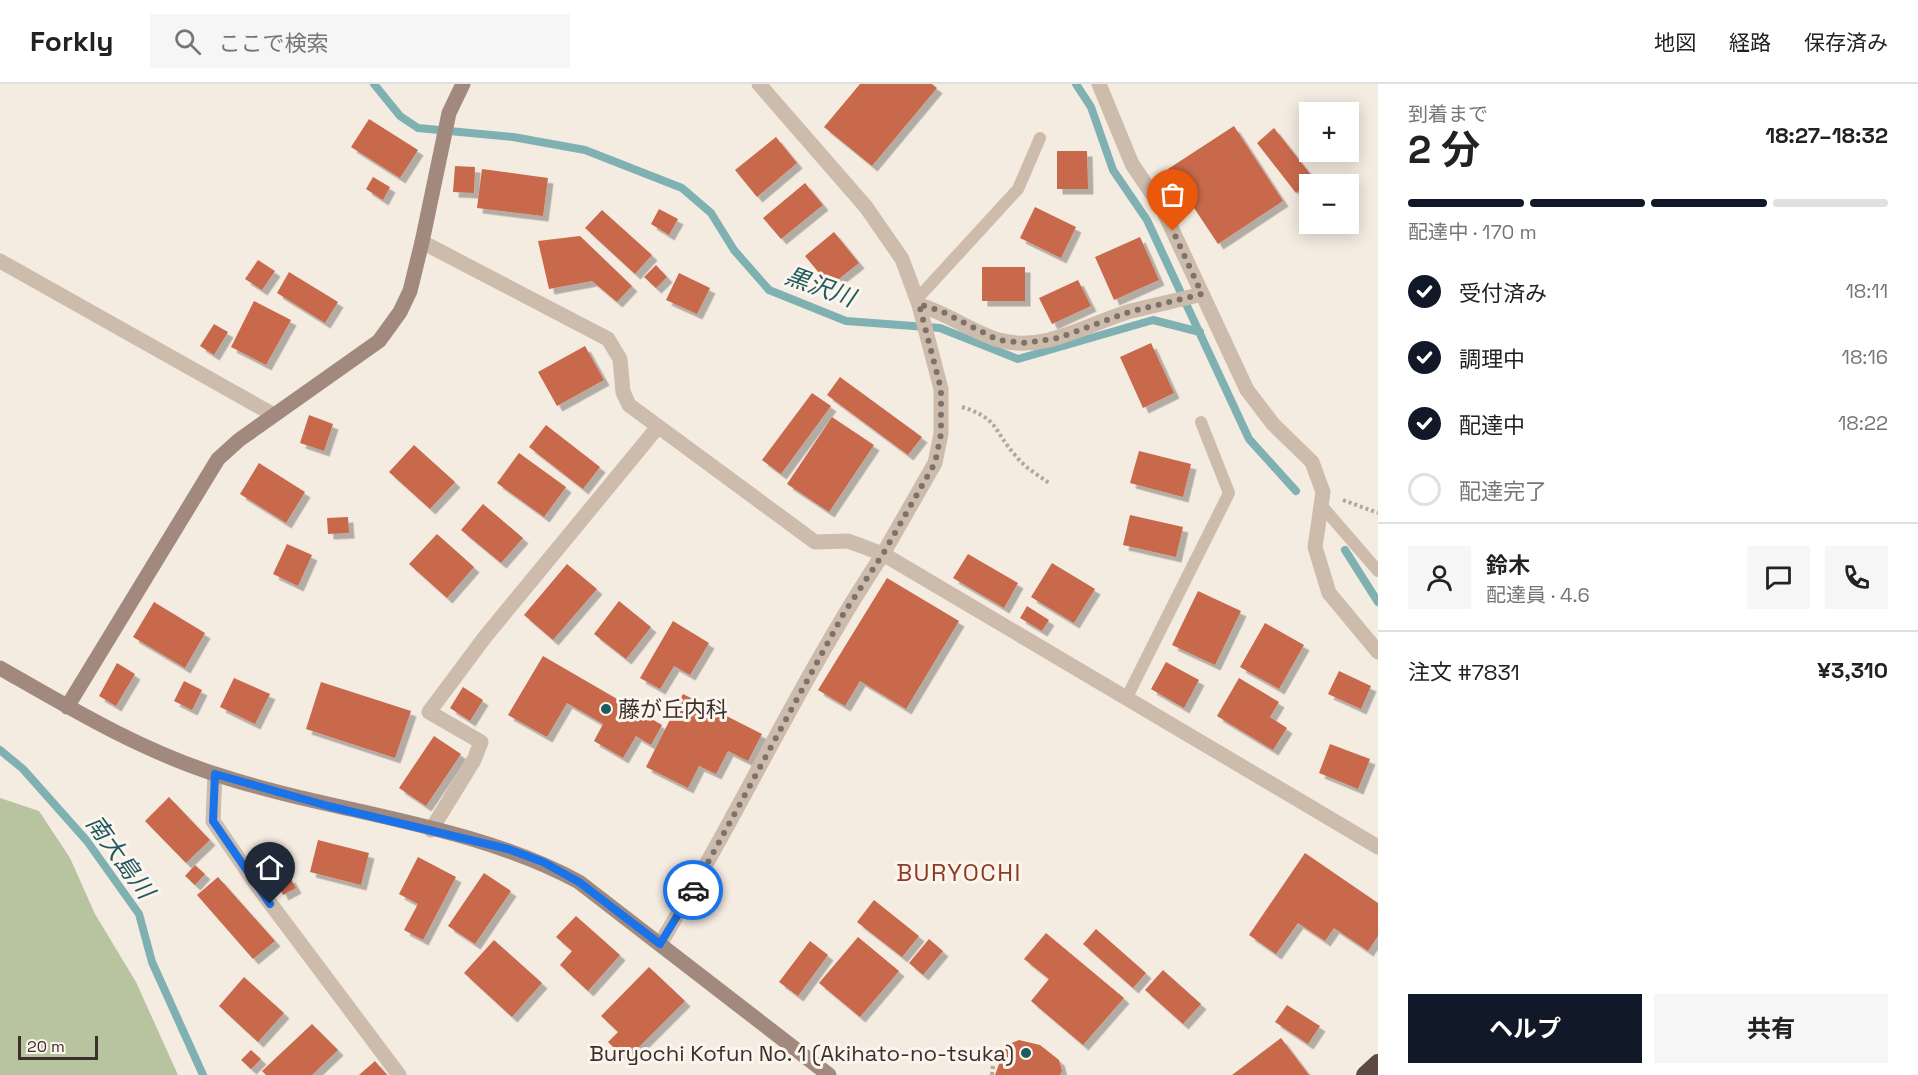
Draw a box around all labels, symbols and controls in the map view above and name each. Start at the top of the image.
search box [150,14,570,68]
text: Forkly [30,23,114,59]
icon: search [171,25,204,58]
text: ここで検索 [219,29,329,57]
text: 地図 [1654,29,1696,56]
text: 経路 [1729,29,1771,56]
text: 保存済み [1804,29,1888,56]
text: 到着まで [1408,101,1488,127]
map controls [1299,102,1359,234]
button: + [1299,102,1359,162]
text: 18:27–18:32 [1765,121,1888,149]
text: 2 分 [1408,125,1480,174]
pin [1147,169,1198,231]
button: − [1299,174,1359,234]
icon: bag [1156,178,1189,211]
text: 配達中 · 170 m [1408,219,1537,245]
water label: 黒沢川 [781,260,862,314]
icon: check [1408,275,1441,308]
text: 18:11 [1845,278,1888,304]
text: 受付済み [1459,279,1547,307]
icon: check [1408,341,1441,374]
text: 18:16 [1842,344,1888,370]
text: 調理中 [1459,345,1525,373]
icon: check [1408,407,1441,440]
text: 18:22 [1838,410,1888,436]
text: 配達中 [1459,411,1525,439]
text: 配達完了 [1459,477,1547,505]
button: person [1408,546,1471,609]
button: chat [1747,546,1810,609]
button: phone [1825,546,1888,609]
text: 鈴木 [1486,551,1530,579]
text: 配達員 · 4.6 [1486,582,1590,608]
text: ¥3,310 [1817,656,1888,684]
text: 注文 #7831 [1408,658,1520,686]
place label: 藤が丘内科 [618,695,728,723]
marker: 藤が丘内科 [599,702,613,716]
water label: 南大島川 [80,809,163,907]
pin [244,842,295,904]
icon: home [253,851,286,884]
district label: BURYOCHI [896,857,1022,888]
courier [663,860,723,920]
icon: car [677,874,710,907]
button: ヘルプ [1408,994,1642,1063]
button: 共有 [1654,994,1888,1063]
scale bar [18,1033,98,1060]
text: 20 m [27,1036,65,1057]
place label: Buryochi Kofun No. 1 (Akihato-no-tsuka) [589,1039,1014,1067]
marker: Buryochi Kofun No. 1 (Akihato-no-tsuka) [1019,1046,1033,1060]

